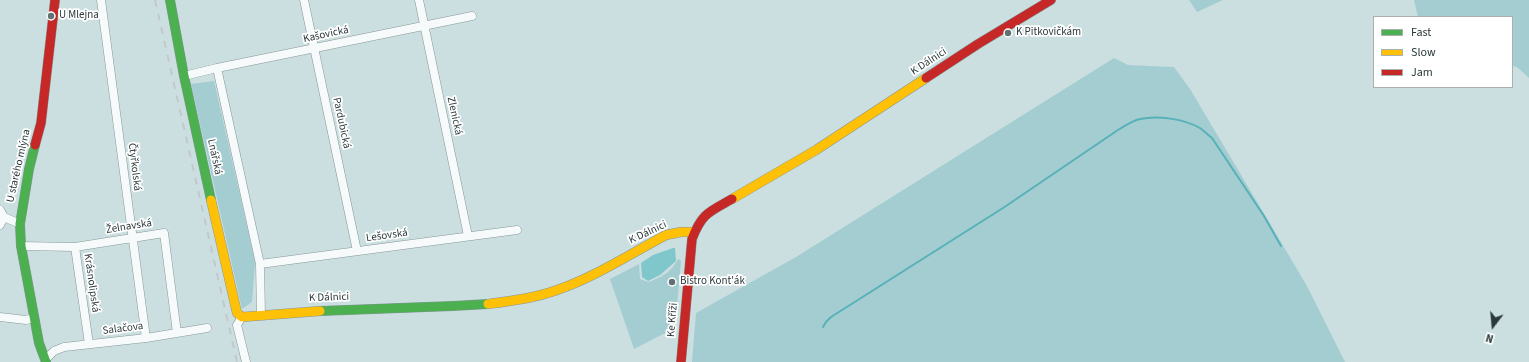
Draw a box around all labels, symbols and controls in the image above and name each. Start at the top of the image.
place label: U Mlejna [59,9,99,23]
marker: U Mlejna [46,11,56,21]
legend [1373,16,1513,88]
street label: Kašovická [302,24,350,46]
text: Fast [1411,24,1431,41]
place label: K Pitkovičkám [1016,26,1081,40]
marker: K Pitkovičkám [1003,28,1013,38]
text: Slow [1411,44,1436,61]
street label: K Dálnici [909,46,949,78]
text: Jam [1411,64,1433,81]
street label: Pardubická [329,96,353,150]
street label: Zlenická [444,96,464,136]
street label: U starého mlýna [4,128,34,204]
street label: Lnářská [204,138,224,176]
street label: Čtyřkolská [125,142,143,192]
street label: Želnavská [105,217,153,237]
street label: K Dálnici [627,219,669,247]
street label: Lešovská [365,227,409,245]
street label: Krásnolipská [80,253,102,313]
place label: Bistro Kont'ák [680,275,745,289]
marker: Bistro Kont'ák [667,277,677,287]
street label: K Dálnici [309,291,349,305]
street label: Ke Kříži [665,302,681,338]
north arrow [1473,306,1513,346]
street label: Salačova [102,320,144,338]
text: N [1484,330,1495,346]

